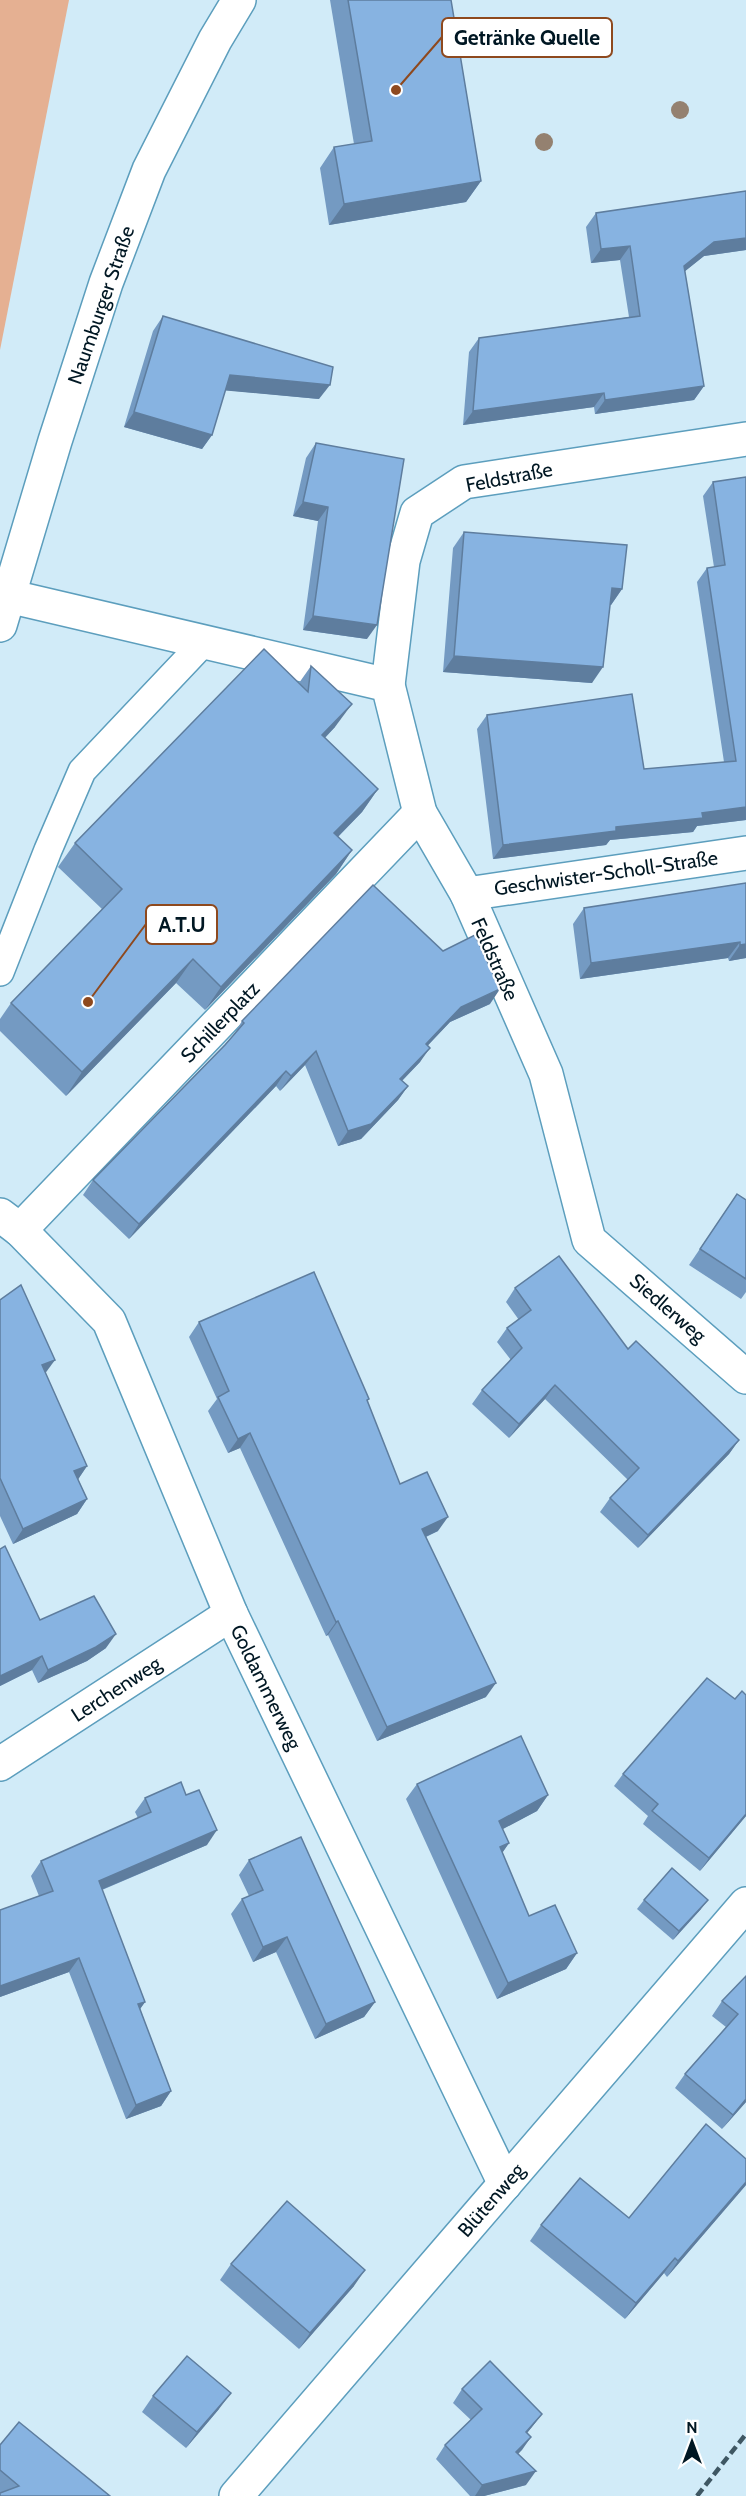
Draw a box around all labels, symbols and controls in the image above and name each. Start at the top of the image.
callout: Getränke Quelle [442,18,612,57]
text: Getränke Quelle [454,25,600,50]
street label: Naumburger Straße [63,223,139,387]
street label: Feldstraße [464,457,554,497]
street label: Geschwister-Scholl-Straße [493,845,719,901]
callout: A.T.U [146,905,217,944]
text: A.T.U [158,912,206,937]
street label: Feldstraße [466,914,524,1004]
street label: Schillerplatz [176,977,264,1067]
street label: Siedlerweg [625,1268,712,1348]
street label: Goldammerweg [225,1621,307,1754]
street label: Lerchenweg [67,1651,166,1727]
street label: Blütenweg [453,2158,530,2242]
north arrow [662,2412,722,2472]
text: N [686,2418,698,2437]

